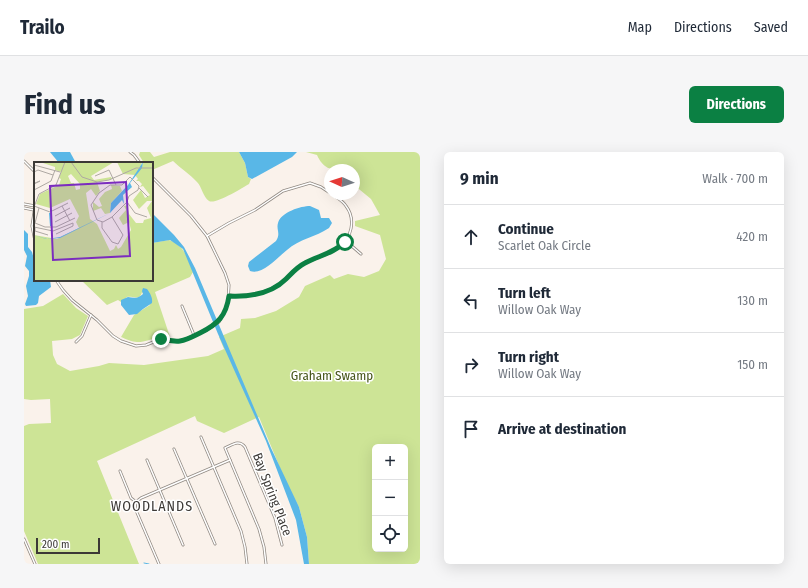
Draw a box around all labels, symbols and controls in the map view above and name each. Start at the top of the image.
text: Trailo [20,16,65,39]
text: Map [628,19,652,36]
text: Directions [674,19,732,36]
text: Saved [754,19,788,36]
button: Directions [689,86,784,123]
text: Find us [24,88,106,121]
inset map [34,162,153,281]
north arrow [324,164,360,200]
text: 9 min [460,168,499,189]
text: Walk · 700 m [702,171,768,186]
text: Continue [498,220,554,238]
icon: ahead [460,226,482,248]
text: 420 m [736,229,768,244]
route start [336,233,354,251]
text: Scarlet Oak Circle [498,238,591,253]
text: Turn left [498,284,551,302]
icon: left [460,290,482,312]
text: 130 m [737,293,768,308]
text: Willow Oak Way [498,302,581,317]
route end [152,330,170,348]
text: Turn right [498,348,559,366]
icon: right [460,354,482,376]
text: 150 m [737,357,768,372]
text: Willow Oak Way [498,366,581,381]
park label: Graham Swamp [291,368,373,383]
icon: arrive [460,418,482,440]
text: Arrive at destination [498,420,626,438]
map controls [372,444,408,552]
button: + [372,444,408,480]
street label: Bay Spring Place [250,451,295,538]
button: − [372,480,408,516]
district label: WOODLANDS [111,498,193,515]
button: locate [372,516,408,552]
scale bar [36,536,100,555]
text: 200 m [42,538,69,551]

